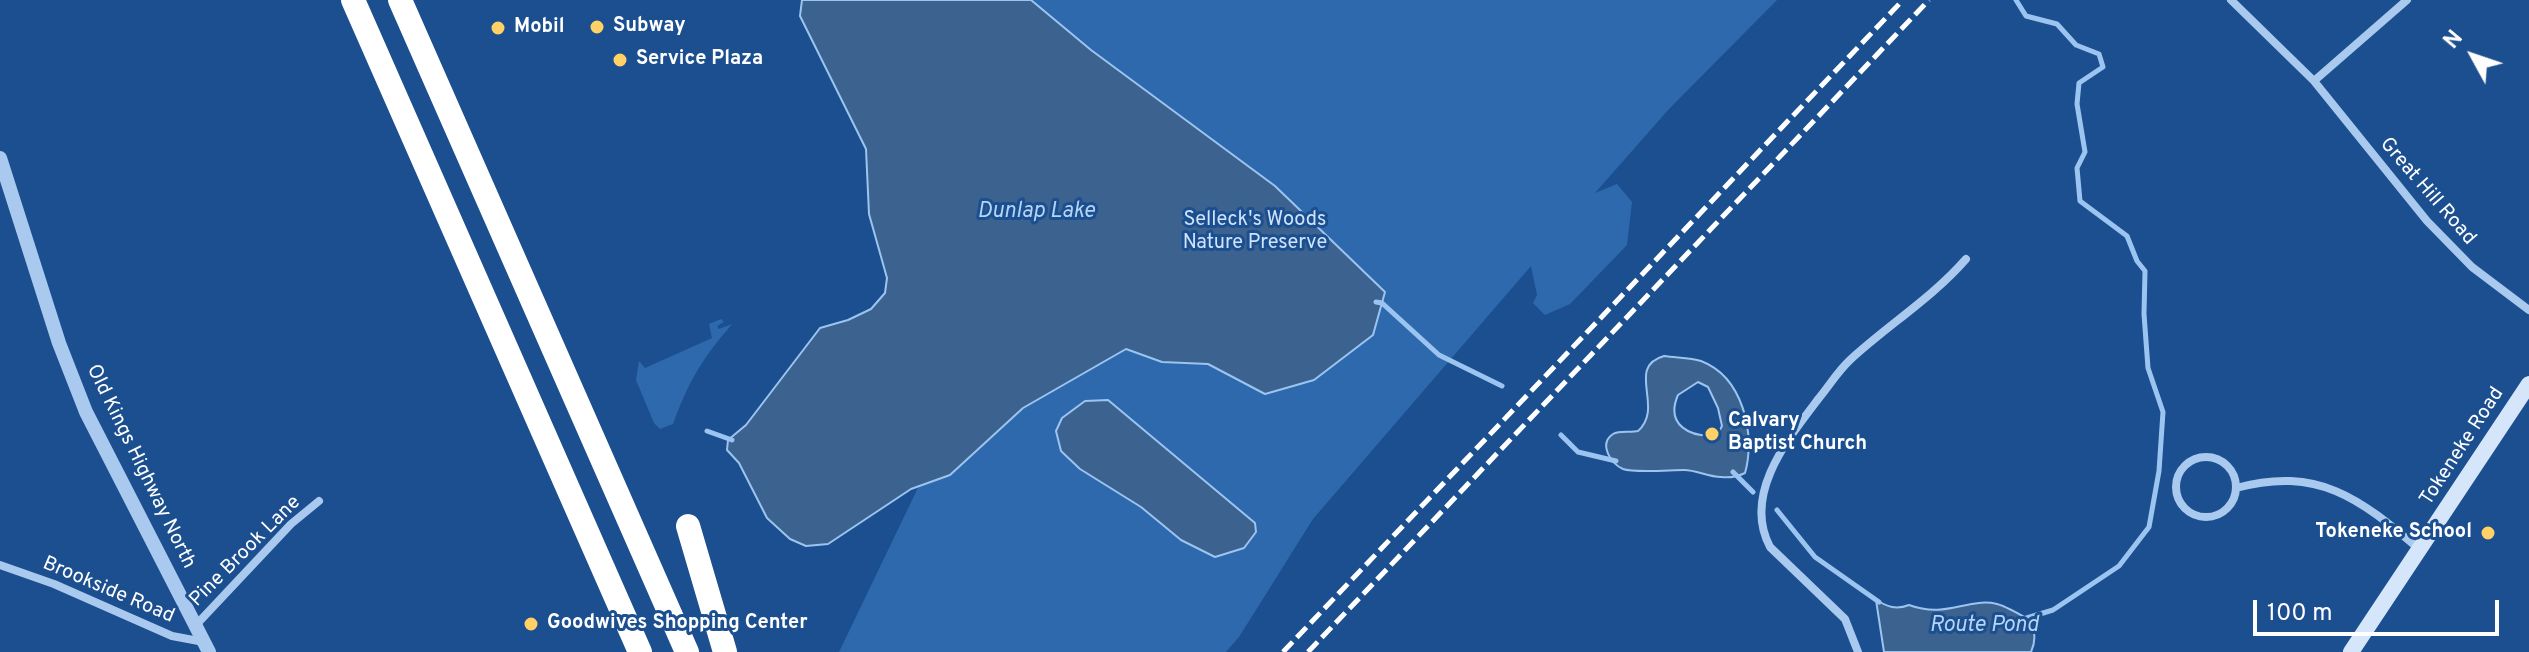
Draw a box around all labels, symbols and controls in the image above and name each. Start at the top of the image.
place label: Subway [613,15,686,39]
place label: Mobil [514,16,565,40]
north arrow [2433,16,2513,96]
marker: Subway [588,18,606,36]
marker: Mobil [489,19,507,37]
text: N [2439,26,2470,55]
place label: Service Plaza [636,48,763,72]
marker: Service Plaza [611,51,629,69]
street label: Great Hill Road [2374,133,2480,251]
water label: Dunlap Lake [977,200,1095,226]
park label: Selleck's Woods Nature Preserve [1183,209,1327,256]
street label: Old Kings Highway North [80,361,200,573]
street label: Tokeneke Road [2416,383,2510,511]
place label: Calvary Baptist Church [1728,410,1867,457]
marker: Calvary Baptist Church [1703,425,1721,443]
street label: Pine Brook Lane [185,491,307,613]
place label: Tokeneke School [2315,521,2472,545]
marker: Tokeneke School [2479,524,2497,542]
street label: Brookside Road [39,552,177,630]
scale bar [2257,584,2503,634]
text: 100 m [2267,599,2333,629]
place label: Goodwives Shopping Center [547,612,808,636]
water label: Route Pond [1929,614,2039,640]
marker: Goodwives Shopping Center [522,615,540,633]

